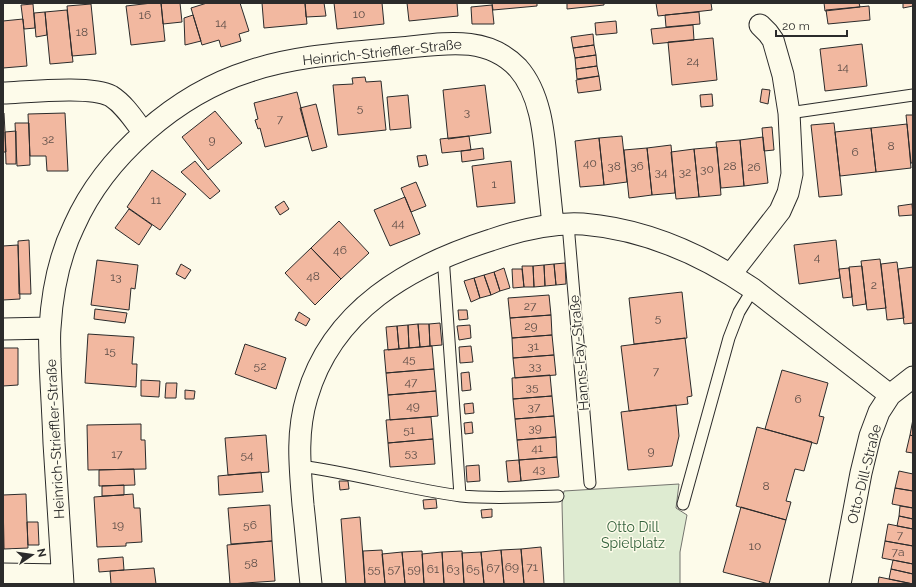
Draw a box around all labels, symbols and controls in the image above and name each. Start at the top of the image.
house number: 10 [353,7,365,21]
house number: 16 [139,8,151,22]
scale bar [776,12,847,38]
house number: 14 [215,16,227,30]
text: 20 m [782,19,810,33]
house number: 18 [76,25,88,39]
street label: Heinrich-Strieffler-Straße [302,36,462,68]
house number: 24 [687,54,700,68]
house number: 14 [837,60,849,74]
house number: 5 [357,101,364,115]
house number: 3 [464,105,470,119]
house number: 7 [277,112,284,126]
house number: 32 [42,132,54,146]
house number: 9 [208,133,216,147]
house number: 8 [887,139,895,153]
house number: 6 [851,145,859,159]
house number: 40 [583,156,597,170]
house number: 38 [607,159,621,173]
house number: 36 [630,159,644,173]
house number: 28 [723,159,737,173]
house number: 26 [747,160,761,174]
house number: 30 [700,162,714,176]
house number: 34 [655,165,668,179]
house number: 32 [679,165,691,179]
house number: 1 [491,177,497,191]
house number: 11 [151,193,161,207]
house number: 44 [391,216,405,230]
house number: 46 [333,243,347,257]
house number: 4 [814,250,821,264]
house number: 48 [306,269,320,283]
house number: 13 [110,270,122,284]
house number: 2 [871,278,877,292]
street label: Hanns-Fay-Straße [566,294,592,412]
house number: 27 [524,299,537,313]
house number: 5 [655,311,662,325]
house number: 29 [524,319,538,333]
house number: 31 [527,339,539,353]
house number: 15 [104,344,116,358]
house number: 45 [402,352,416,366]
street label: Heinrich-Strieffler-Straße [43,359,67,519]
house number: 52 [254,359,266,373]
house number: 33 [529,359,541,373]
house number: 7 [653,364,660,378]
house number: 47 [405,375,418,389]
house number: 35 [526,380,539,394]
house number: 6 [794,392,802,406]
house number: 49 [406,399,420,413]
house number: 37 [528,400,541,414]
house number: 39 [528,421,542,435]
house number: 51 [403,423,415,437]
street label: Otto-Dill-Straße [844,423,884,525]
house number: 41 [531,441,543,455]
house number: 9 [647,444,655,458]
house number: 53 [405,446,417,460]
house number: 17 [111,447,123,461]
house number: 54 [240,448,254,462]
house number: 43 [533,462,545,476]
house number: 8 [762,479,770,493]
house number: 19 [112,518,124,532]
house number: 56 [243,518,257,532]
park label: Otto Dill Spielplatz [601,519,665,551]
house number: 7 [897,528,904,542]
north arrow [12,535,52,575]
house number: 10 [749,539,761,553]
house number: 7a [892,545,904,559]
text: N [34,547,49,558]
house number: 58 [244,556,258,570]
house number: 69 [505,560,519,574]
house number: 71 [526,560,538,574]
house number: 67 [486,561,500,575]
house number: 55 [367,562,381,576]
house number: 57 [388,562,401,576]
house number: 59 [407,562,421,576]
house number: 61 [427,562,439,576]
house number: 63 [446,562,460,576]
house number: 65 [466,562,480,576]

